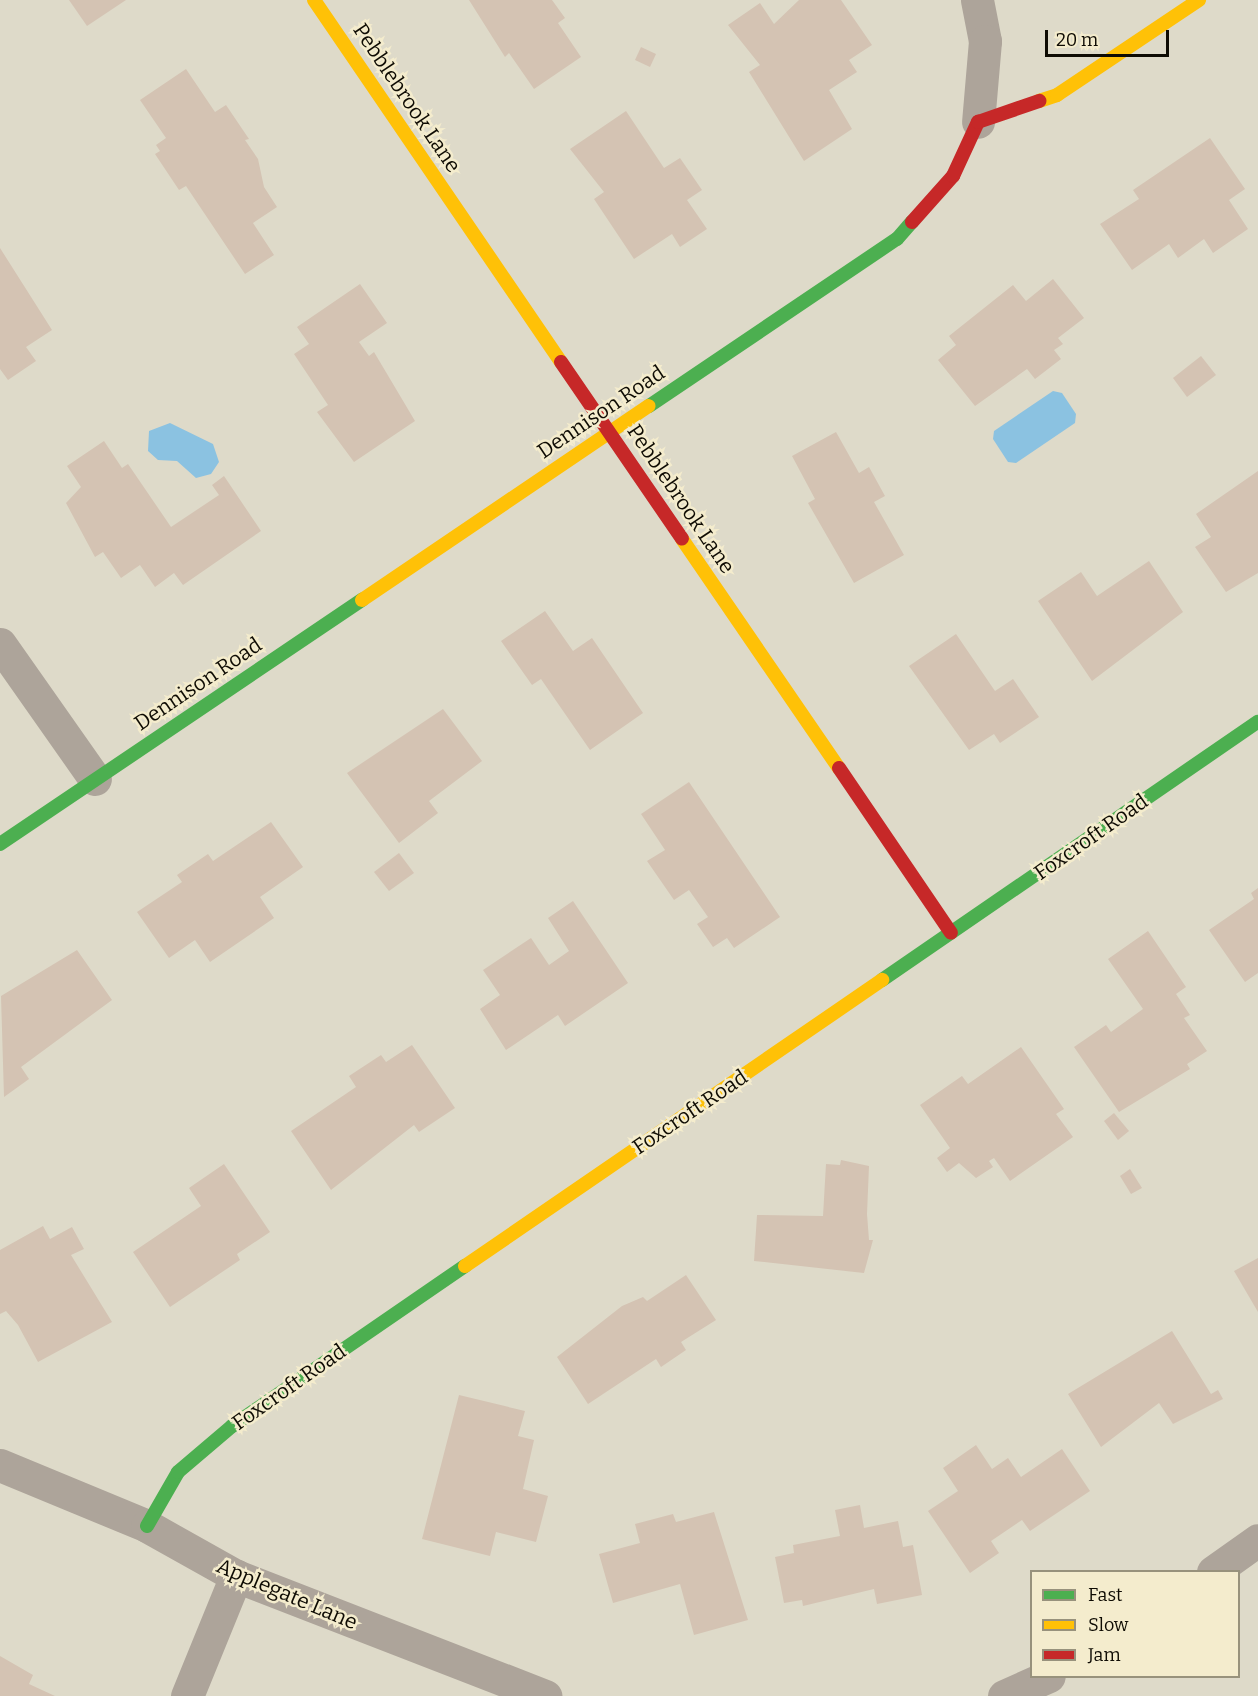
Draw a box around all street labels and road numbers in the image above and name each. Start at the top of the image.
street label: Pebblebrook Lane [348,19,466,177]
street label: Dennison Road [533,360,669,464]
street label: Pebblebrook Lane [622,420,740,578]
street label: Dennison Road [130,632,266,736]
street label: Foxcroft Road [1029,788,1153,886]
street label: Foxcroft Road [628,1064,752,1160]
street label: Foxcroft Road [227,1338,351,1436]
street label: Applegate Lane [213,1553,361,1635]

